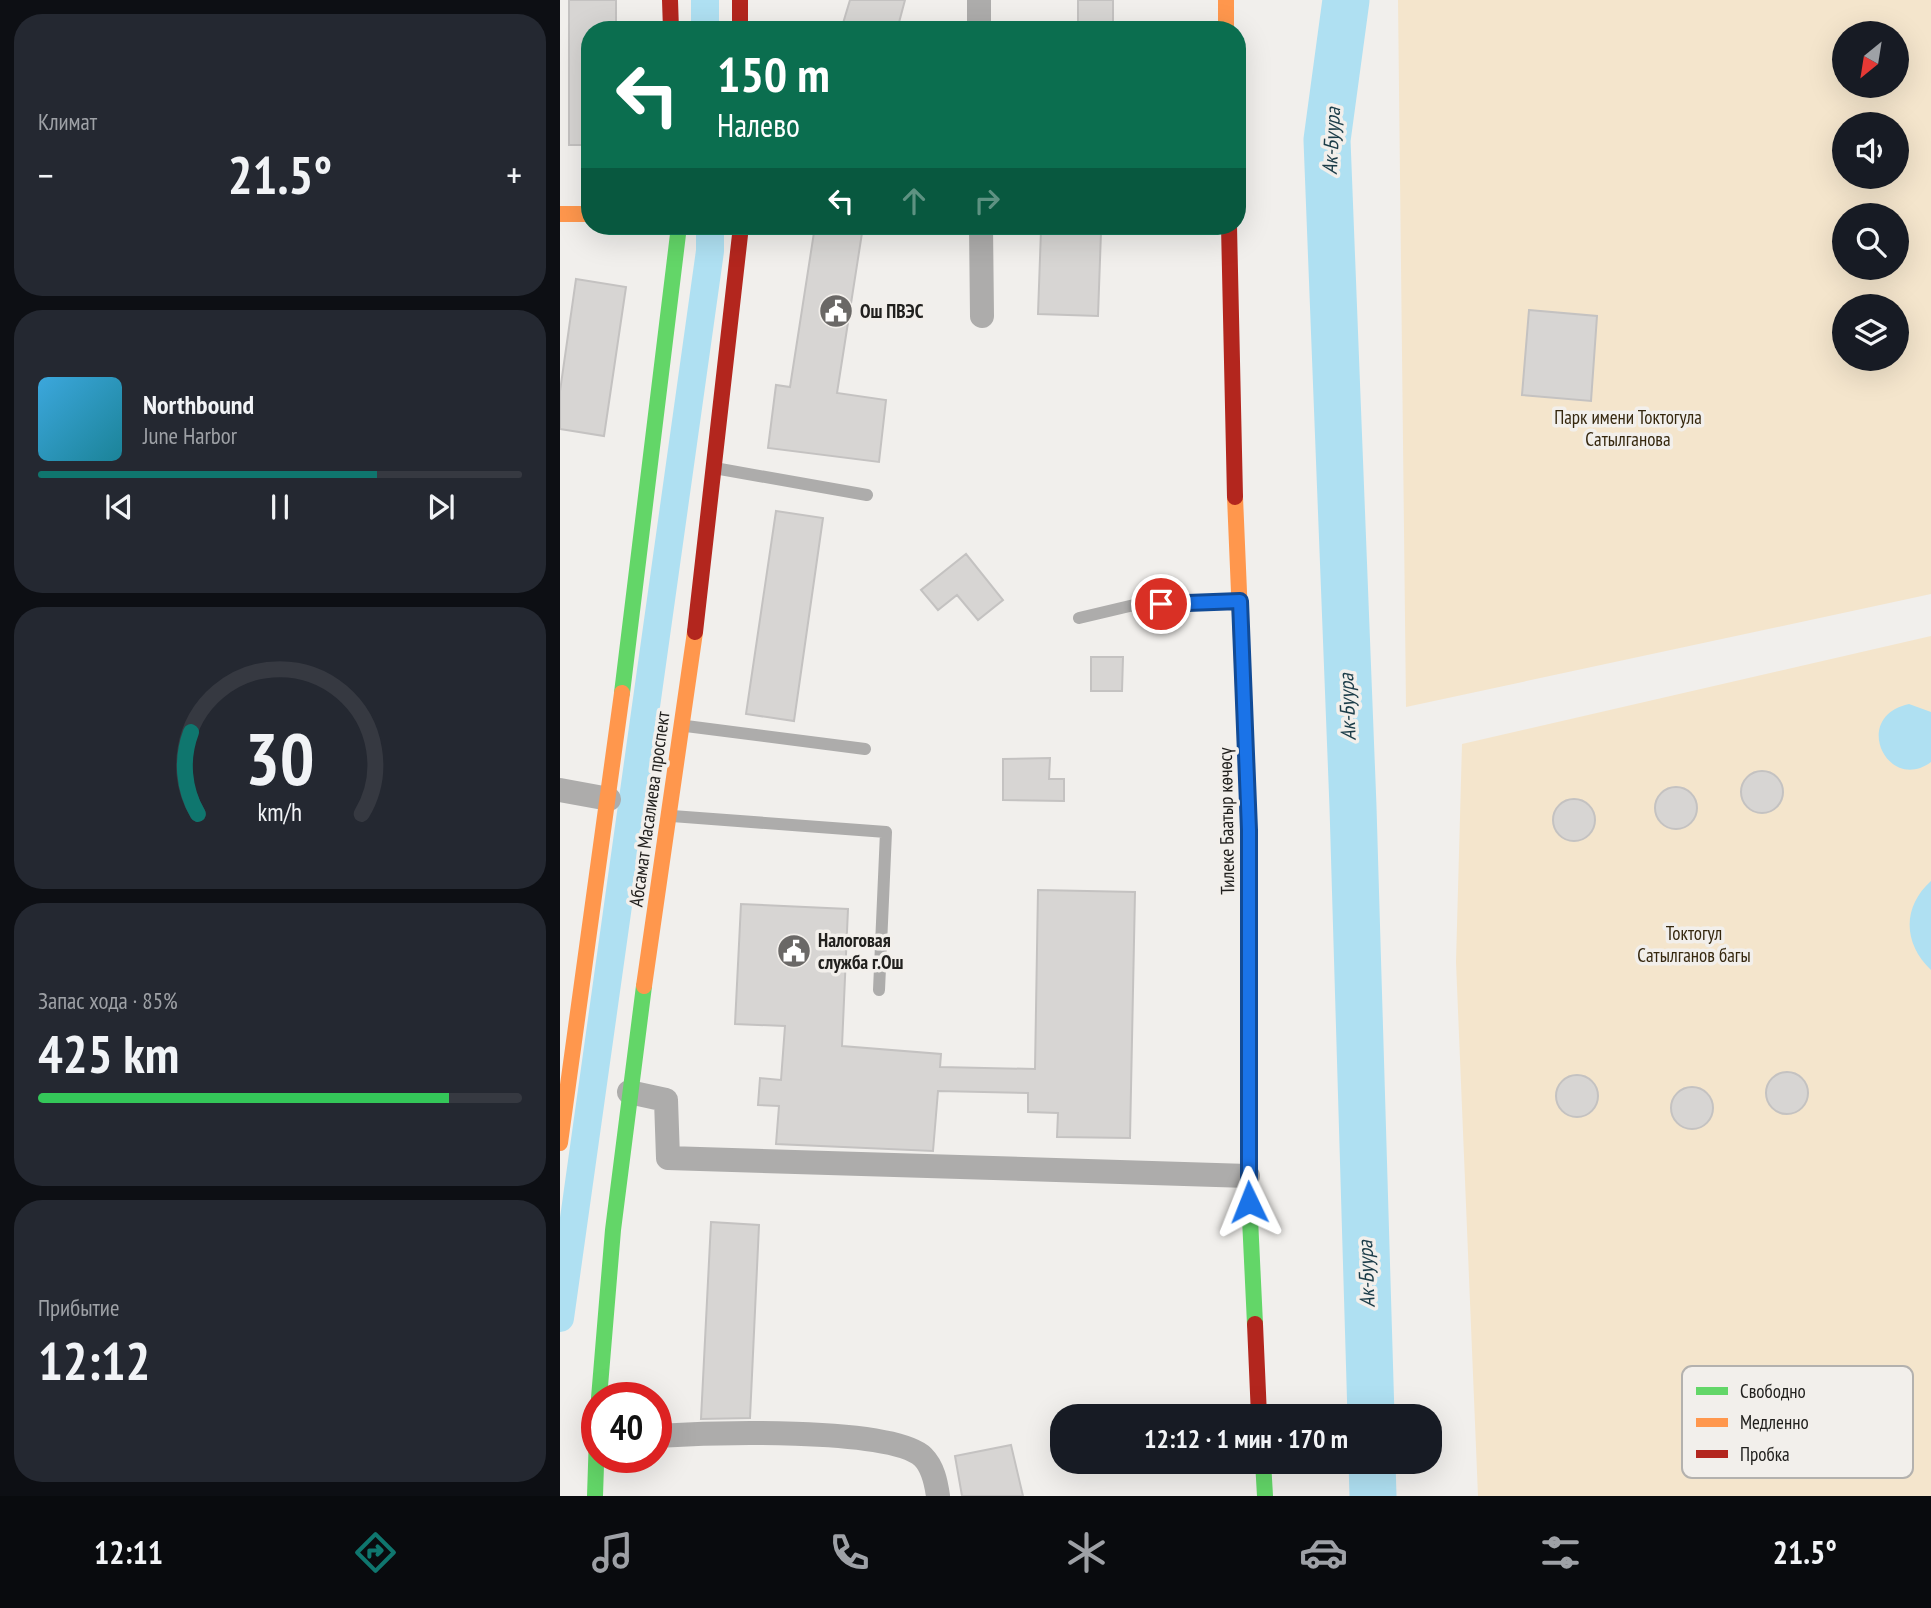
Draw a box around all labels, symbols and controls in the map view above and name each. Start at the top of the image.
north arrow [1832,21,1909,98]
map controls [1832,21,1909,371]
text: 150 m [717,42,830,106]
icon: left [602,49,693,140]
text: Налево [717,104,800,146]
water label: Ак-Буура [1316,105,1346,175]
text: Климат [38,107,97,136]
button: sound [1832,112,1909,189]
text: 21.5° [228,141,332,208]
text: − [38,150,54,199]
text: + [506,150,522,199]
icon: left [822,182,860,220]
icon: ahead [895,182,933,220]
icon: right [968,182,1006,220]
button: search [1832,203,1909,280]
public building icon: Ош ПВЭС [817,292,855,330]
button: layers [1832,294,1909,371]
place label: Ош ПВЭС [860,299,924,323]
text: Northbound [143,388,254,421]
park label: Парк имени Токтогула Сатылганова [1554,405,1702,451]
text: June Harbor [143,421,237,450]
icon: previous [100,488,138,526]
icon: pause [261,488,299,526]
icon: next [422,488,460,526]
pin [1131,574,1191,634]
icon: arrive [1142,585,1180,623]
water label: Ак-Буура [1332,671,1362,741]
street label: Абсамат Масалиева проспект [623,709,675,908]
text: 30 [245,710,315,804]
street label: Тилеке Баатыр көчөсү [1213,747,1239,895]
text: km/h [258,796,302,828]
park label: Токтогул Сатылганов багы [1637,921,1751,967]
place label: Налоговая служба г.Ош [818,928,903,974]
public building icon: Налоговая служба г.Ош [775,932,813,970]
text: Запас хода · 85% [38,986,178,1015]
text: 425 km [38,1020,179,1087]
position arrow [1212,1165,1286,1239]
water label: Ак-Буура [1351,1238,1381,1308]
text: Прибытие [38,1293,119,1322]
text: 12:12 [38,1327,150,1394]
legend [1682,1366,1913,1478]
text: Свободно [1740,1379,1806,1403]
speed limit sign: 40 [581,1382,672,1473]
text: Медленно [1740,1410,1809,1434]
text: 12:12 · 1 мин · 170 m [1144,1422,1348,1455]
text: Пробка [1740,1442,1790,1466]
icon: directions [351,1528,400,1577]
icon: music [588,1528,637,1577]
icon: phone [825,1528,874,1577]
icon: climate [1062,1528,1111,1577]
icon: car [1299,1528,1348,1577]
icon: filters [1536,1528,1585,1577]
text: 12:11 [94,1531,163,1573]
text: 21.5° [1773,1531,1837,1573]

